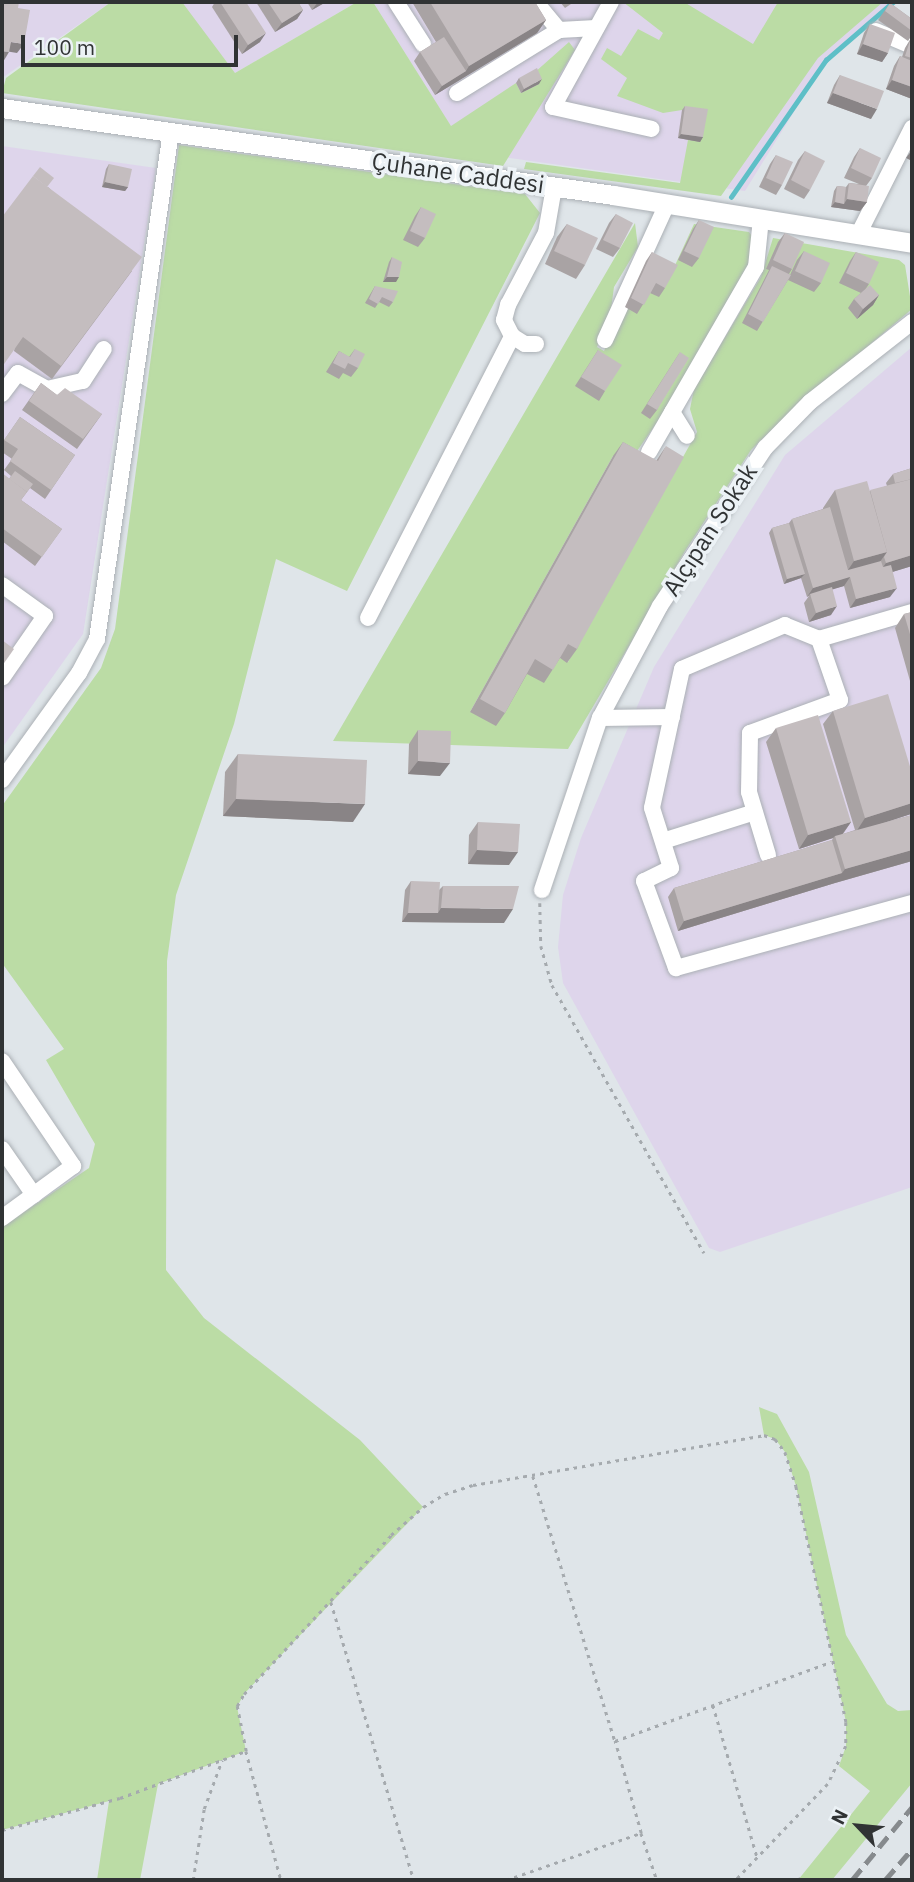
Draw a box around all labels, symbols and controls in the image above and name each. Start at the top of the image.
scale bar [24,21,242,65]
text: 100 m [34,33,95,61]
street label: Çuhane Caddesi [370,147,546,199]
street label: Alçıpan Sokak [657,459,763,601]
north arrow [823,1791,893,1861]
text: N [825,1805,853,1828]

